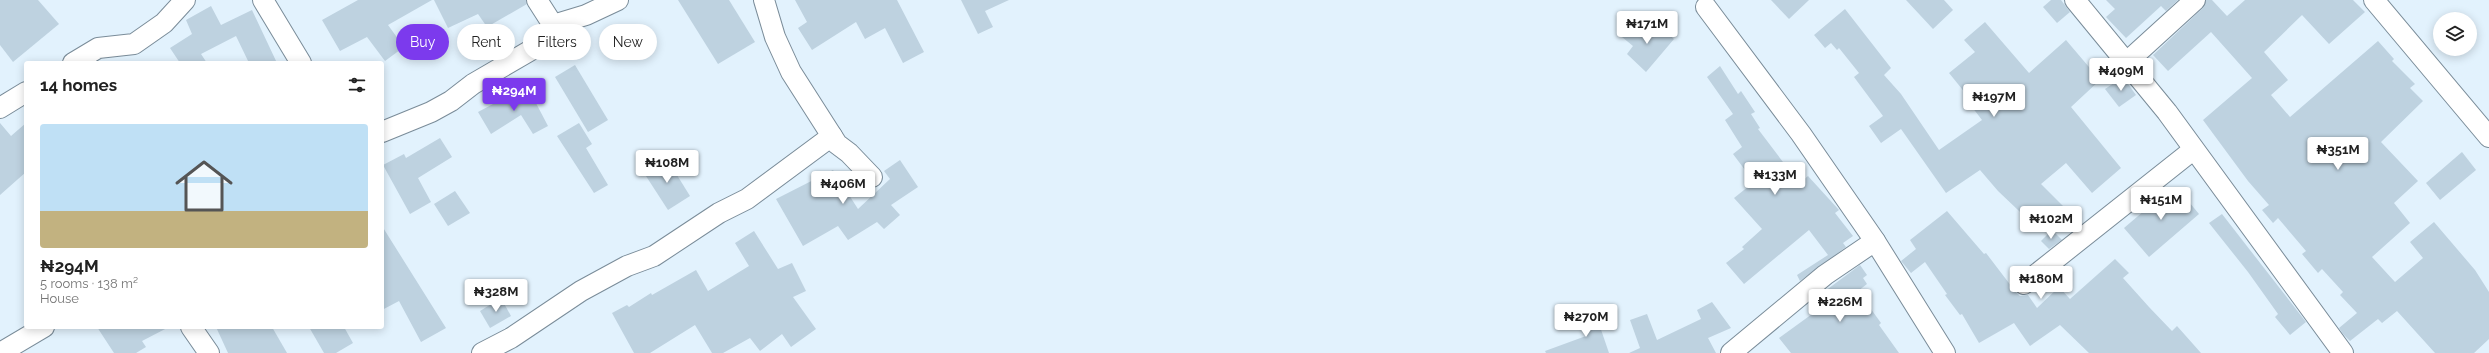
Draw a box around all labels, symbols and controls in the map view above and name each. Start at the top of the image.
pin: ₦171M [1619,11,1675,45]
map controls [2433,12,2477,56]
button: layers [2433,12,2477,56]
text: ₦171M [1626,16,1668,31]
chip: Buy [396,24,449,60]
chip: Rent [457,24,515,60]
chip: Filters [523,24,591,60]
chip: New [599,24,657,60]
pin: ₦409M [2093,58,2149,92]
text: ₦409M [2098,63,2144,78]
icon: filters [346,74,368,96]
text: 14 homes [40,75,117,95]
pin: ₦294M [486,78,542,112]
text: ₦294M [492,83,536,98]
pin: ₦197M [1966,84,2022,118]
text: ₦197M [1972,89,2016,104]
pin: ₦351M [2310,137,2366,171]
text: ₦351M [2316,142,2360,157]
icon: home [168,150,240,222]
pin: ₦108M [639,150,695,184]
text: ₦108M [645,155,689,170]
pin: ₦133M [1747,162,1803,196]
text: ₦133M [1753,167,1797,182]
pin: ₦406M [815,171,871,205]
text: ₦406M [820,176,866,191]
pin: ₦151M [2133,187,2189,221]
text: ₦151M [2140,192,2182,207]
pin: ₦102M [2023,206,2079,240]
text: ₦102M [2029,211,2073,226]
text: ₦294M [40,256,99,276]
pin: ₦180M [2013,266,2069,300]
text: ₦180M [2019,271,2063,286]
text: 5 rooms · 138 m² [40,276,138,291]
pin: ₦328M [468,279,524,313]
text: ₦328M [474,284,518,299]
pin: ₦226M [1812,289,1868,323]
text: House [40,291,79,306]
text: ₦226M [1818,294,1863,309]
pin: ₦270M [1558,304,1614,338]
text: ₦270M [1563,309,1609,324]

